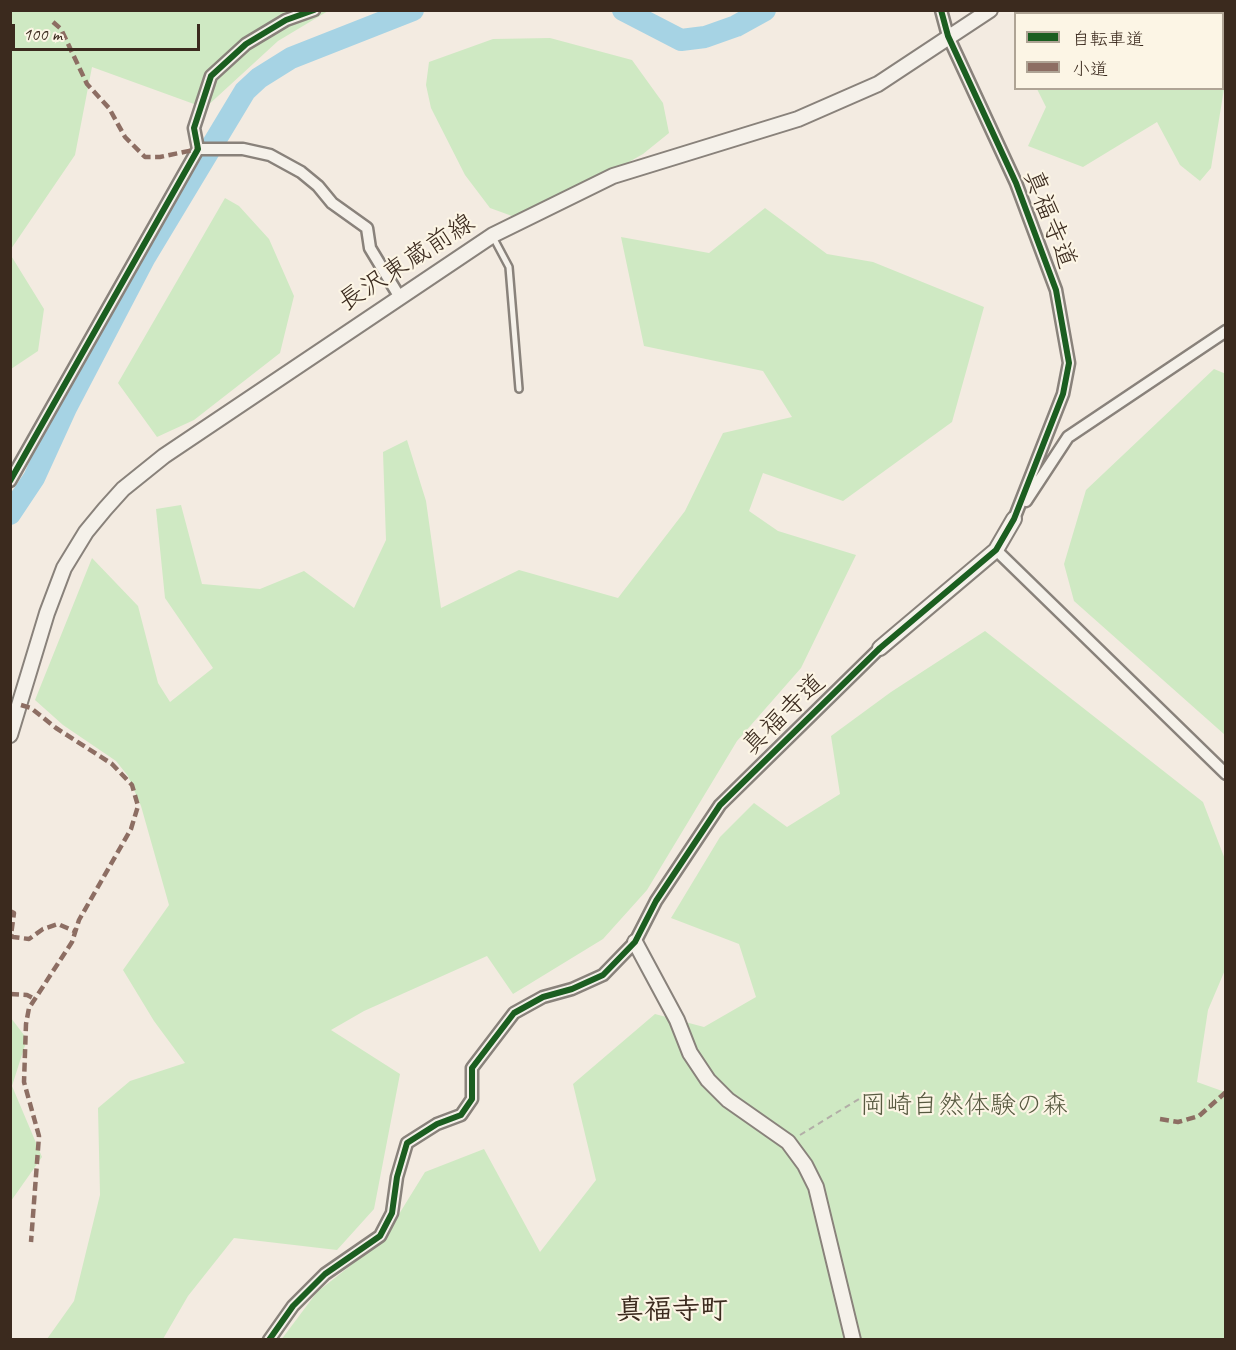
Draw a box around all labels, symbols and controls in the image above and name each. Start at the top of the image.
scale bar [15,12,202,50]
legend [1014,12,1224,90]
text: 100 m [23,23,62,45]
text: 自転車道 [1072,28,1144,50]
text: 小道 [1072,58,1108,80]
street label: 真福寺道 [1016,165,1082,273]
street label: 長沢東蔵前線 [333,207,481,319]
street label: 真福寺道 [736,668,832,762]
park label: 岡崎自然体験の森 [860,1090,1068,1122]
district label: 真福寺町 [616,1294,728,1328]

